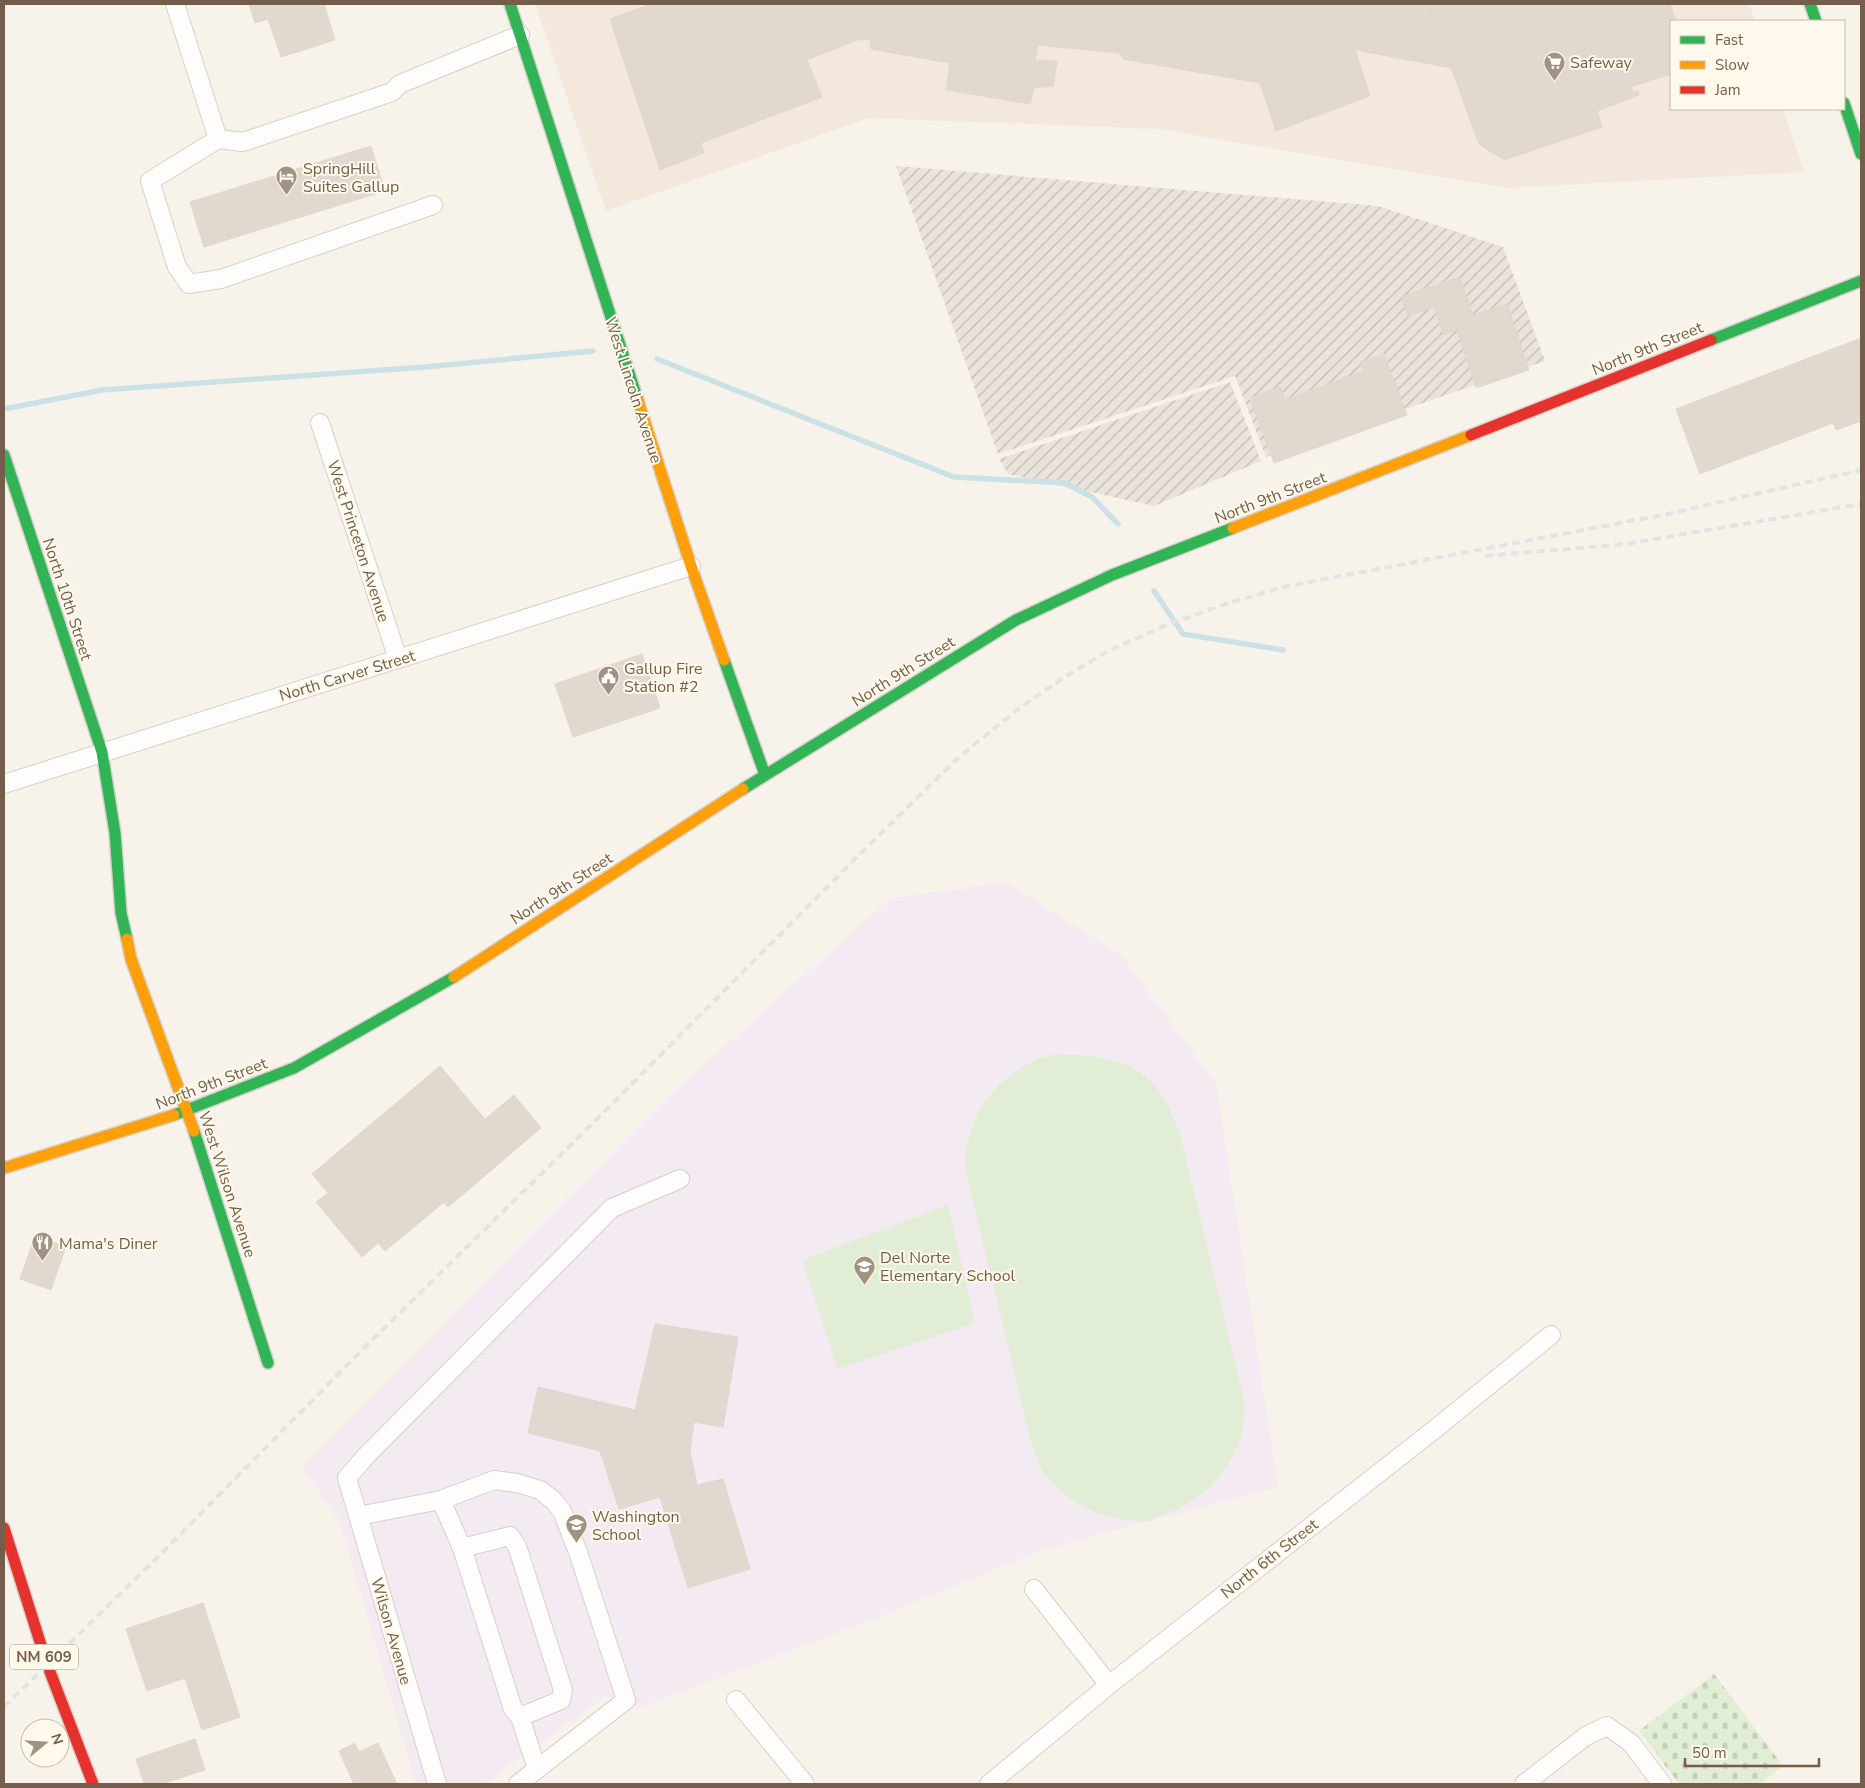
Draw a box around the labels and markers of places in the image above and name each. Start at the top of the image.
supermarket icon: Safeway [1542,50,1566,81]
place label: Safeway [1570,52,1633,74]
place label: SpringHill Suites Gallup [303,158,399,198]
hotel icon: SpringHill Suites Gallup [275,165,299,196]
place label: Gallup Fire Station #2 [624,658,703,698]
public building icon: Gallup Fire Station #2 [596,665,620,696]
restaurant icon: Mama's Diner [31,1231,55,1262]
place label: Mama's Diner [59,1233,158,1255]
place label: Del Norte Elementary School [880,1247,1016,1287]
school or university icon: Del Norte Elementary School [852,1254,876,1285]
place label: Washington School [592,1506,680,1546]
school or university icon: Washington School [564,1513,588,1544]

